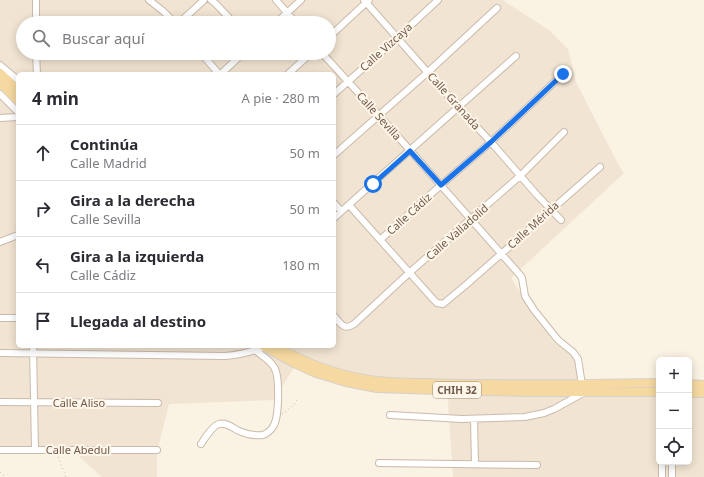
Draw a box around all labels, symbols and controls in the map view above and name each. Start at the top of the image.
search box [16,16,336,60]
street label: Calle Vizcaya [356,19,415,74]
icon: search [30,27,52,49]
text: Buscar aquí [62,28,145,48]
route end [554,65,572,83]
street label: Calle Granada [425,69,484,133]
text: 4 min [32,87,79,110]
street label: Calle Sevilla [354,88,405,143]
text: A pie · 280 m [242,89,320,107]
text: Continúa [70,134,138,154]
icon: ahead [32,142,54,164]
text: 50 m [290,144,320,162]
text: Calle Madrid [70,154,147,172]
route start [364,175,382,193]
street label: Calle Cádiz [383,189,434,238]
text: Gira a la derecha [70,190,195,210]
icon: right [32,198,54,220]
street label: Calle Mérida [504,198,562,252]
text: 50 m [290,200,320,218]
street label: Calle Valladolid [422,200,491,263]
text: Calle Sevilla [70,210,141,228]
text: Gira a la izquierda [70,246,204,266]
icon: left [32,254,54,276]
text: 180 m [282,256,320,274]
text: Calle Cádiz [70,266,136,284]
icon: arrive [32,310,54,332]
text: Llegada al destino [70,311,206,331]
map controls [656,357,692,465]
button: + [656,357,692,393]
road number: CHIH 32 [433,382,481,398]
button: − [656,393,692,429]
street label: Calle Aliso [53,395,106,410]
button: locate [656,429,692,465]
street label: Calle Abedul [46,442,110,457]

